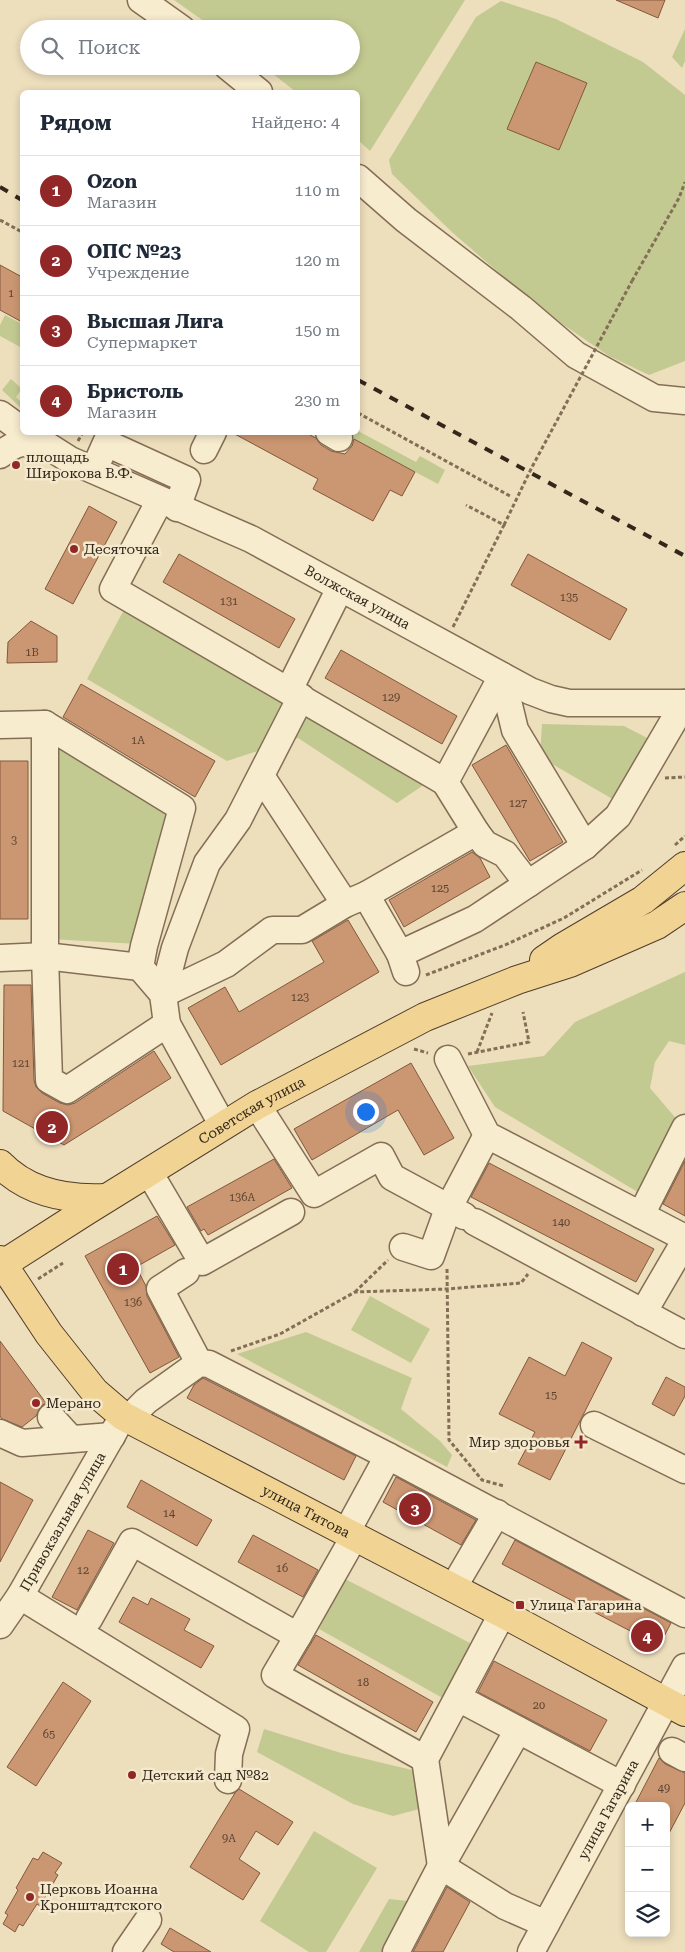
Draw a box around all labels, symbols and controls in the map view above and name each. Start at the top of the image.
search box [20,20,360,75]
icon: search [38,34,66,62]
text: Поиск [78,36,141,59]
text: Рядом [40,111,112,135]
text: Найдено: 4 [251,113,340,132]
text: Ozon [87,170,137,193]
text: 1 [52,181,60,200]
text: 110 m [294,181,340,200]
text: Магазин [87,193,157,212]
text: ОПС №23 [87,240,181,263]
text: 2 [52,251,60,270]
text: 120 m [294,251,340,270]
text: Учреждение [87,263,189,282]
house number: 1 [8,287,14,300]
text: Высшая Лига [87,310,223,333]
text: 3 [52,321,60,340]
text: 150 m [294,321,340,340]
text: Супермаркет [87,333,197,352]
text: Бристоль [87,380,183,403]
text: 4 [52,391,60,410]
text: 230 m [294,391,340,410]
text: Магазин [87,403,157,422]
place label: площадь Широкова В.Ф. [26,449,133,481]
marker: площадь Широкова В.Ф. [10,459,22,471]
place label: Десяточка [84,541,160,557]
marker: Десяточка [68,543,80,555]
street label: Волжская улица [302,562,413,632]
house number: 135 [560,591,578,604]
house number: 131 [220,595,238,608]
house number: 1В [25,646,39,659]
house number: 129 [382,691,400,704]
house number: 1А [131,734,145,747]
house number: 127 [509,797,527,810]
house number: 3 [11,834,17,847]
house number: 125 [431,882,449,895]
house number: 123 [291,991,309,1004]
house number: 121 [12,1057,30,1070]
street label: Советская улица [195,1073,308,1147]
your location [353,1099,379,1125]
pin: 2 [36,1108,68,1146]
house number: 136А [229,1191,255,1204]
house number: 140 [552,1216,570,1229]
pin: 1 [107,1250,139,1288]
house number: 136 [124,1296,142,1309]
house number: 15 [545,1389,557,1402]
place label: Мерано [46,1395,101,1411]
marker: Мерано [30,1397,42,1409]
place label: Мир здоровья [469,1434,570,1450]
marker: Мир здоровья [574,1435,588,1449]
street label: Привокзальная улица [16,1449,109,1594]
street label: улица Титова [259,1482,353,1541]
pin: 3 [399,1490,431,1528]
house number: 14 [163,1507,176,1520]
house number: 16 [276,1562,288,1575]
house number: 12 [77,1564,89,1577]
place label: Улица Гагарина [530,1597,642,1613]
marker: Улица Гагарина [514,1599,526,1611]
pin: 4 [631,1617,663,1655]
house number: 18 [357,1676,369,1689]
house number: 20 [533,1699,545,1712]
house number: 65 [43,1728,55,1741]
street label: улица Гагарина [575,1757,642,1862]
place label: Детский сад №82 [142,1767,269,1783]
marker: Детский сад №82 [126,1769,138,1781]
house number: 49 [658,1782,670,1795]
map controls [625,1802,670,1937]
button: + [625,1802,670,1847]
house number: 9А [222,1832,236,1845]
button: − [625,1847,670,1892]
place label: Церковь Иоанна Кронштадтского [40,1881,162,1913]
marker: Церковь Иоанна Кронштадтского [24,1891,36,1903]
button: layers [625,1892,670,1937]

